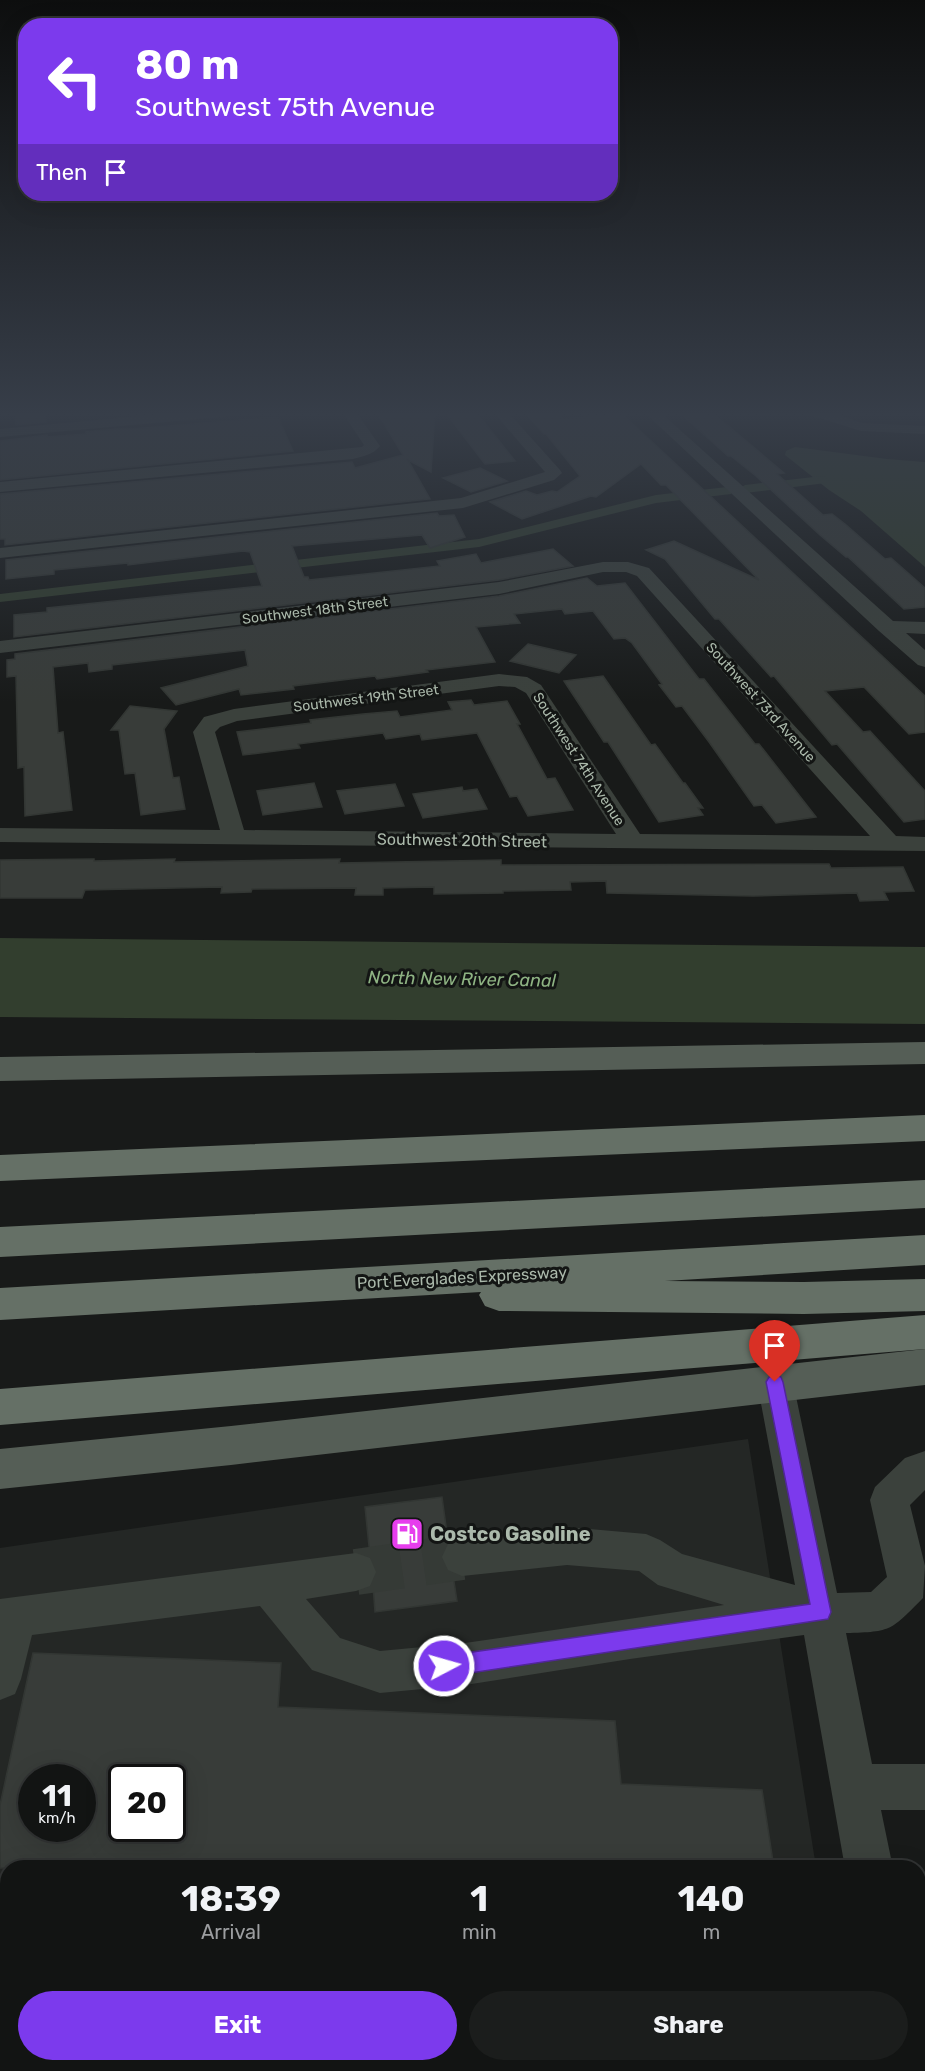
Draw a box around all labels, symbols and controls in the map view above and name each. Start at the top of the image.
text: 80 m [135,40,239,90]
icon: left [36,42,114,120]
text: Southwest 75th Avenue [135,91,435,123]
icon: arrive [99,156,132,189]
text: Then [36,159,87,186]
street label: Southwest 18th Street [241,593,389,628]
street label: Southwest 73rd Avenue [702,639,819,766]
street label: Southwest 19th Street [292,681,440,716]
street label: Southwest 74th Avenue [529,689,628,829]
street label: Southwest 20th Street [377,830,547,851]
water label: North New River Canal [368,966,557,992]
street label: Port Everglades Expressway [357,1263,568,1292]
pin [749,1320,800,1382]
icon: arrive [758,1329,791,1362]
fuel station icon: Costco Gasoline [389,1516,425,1552]
place label: Costco Gasoline [430,1522,591,1546]
position arrow [412,1634,476,1698]
speed limit sign: 20 [108,1764,186,1842]
text: 11 [42,1778,72,1814]
text: km/h [38,1809,76,1827]
text: 18:39 [181,1877,281,1920]
text: 1 [470,1877,488,1920]
text: 140 [678,1877,745,1920]
text: Arrival [201,1920,261,1944]
text: min [462,1920,497,1944]
text: m [702,1920,720,1944]
button: Exit [18,1991,457,2060]
button: Share [469,1991,908,2060]

